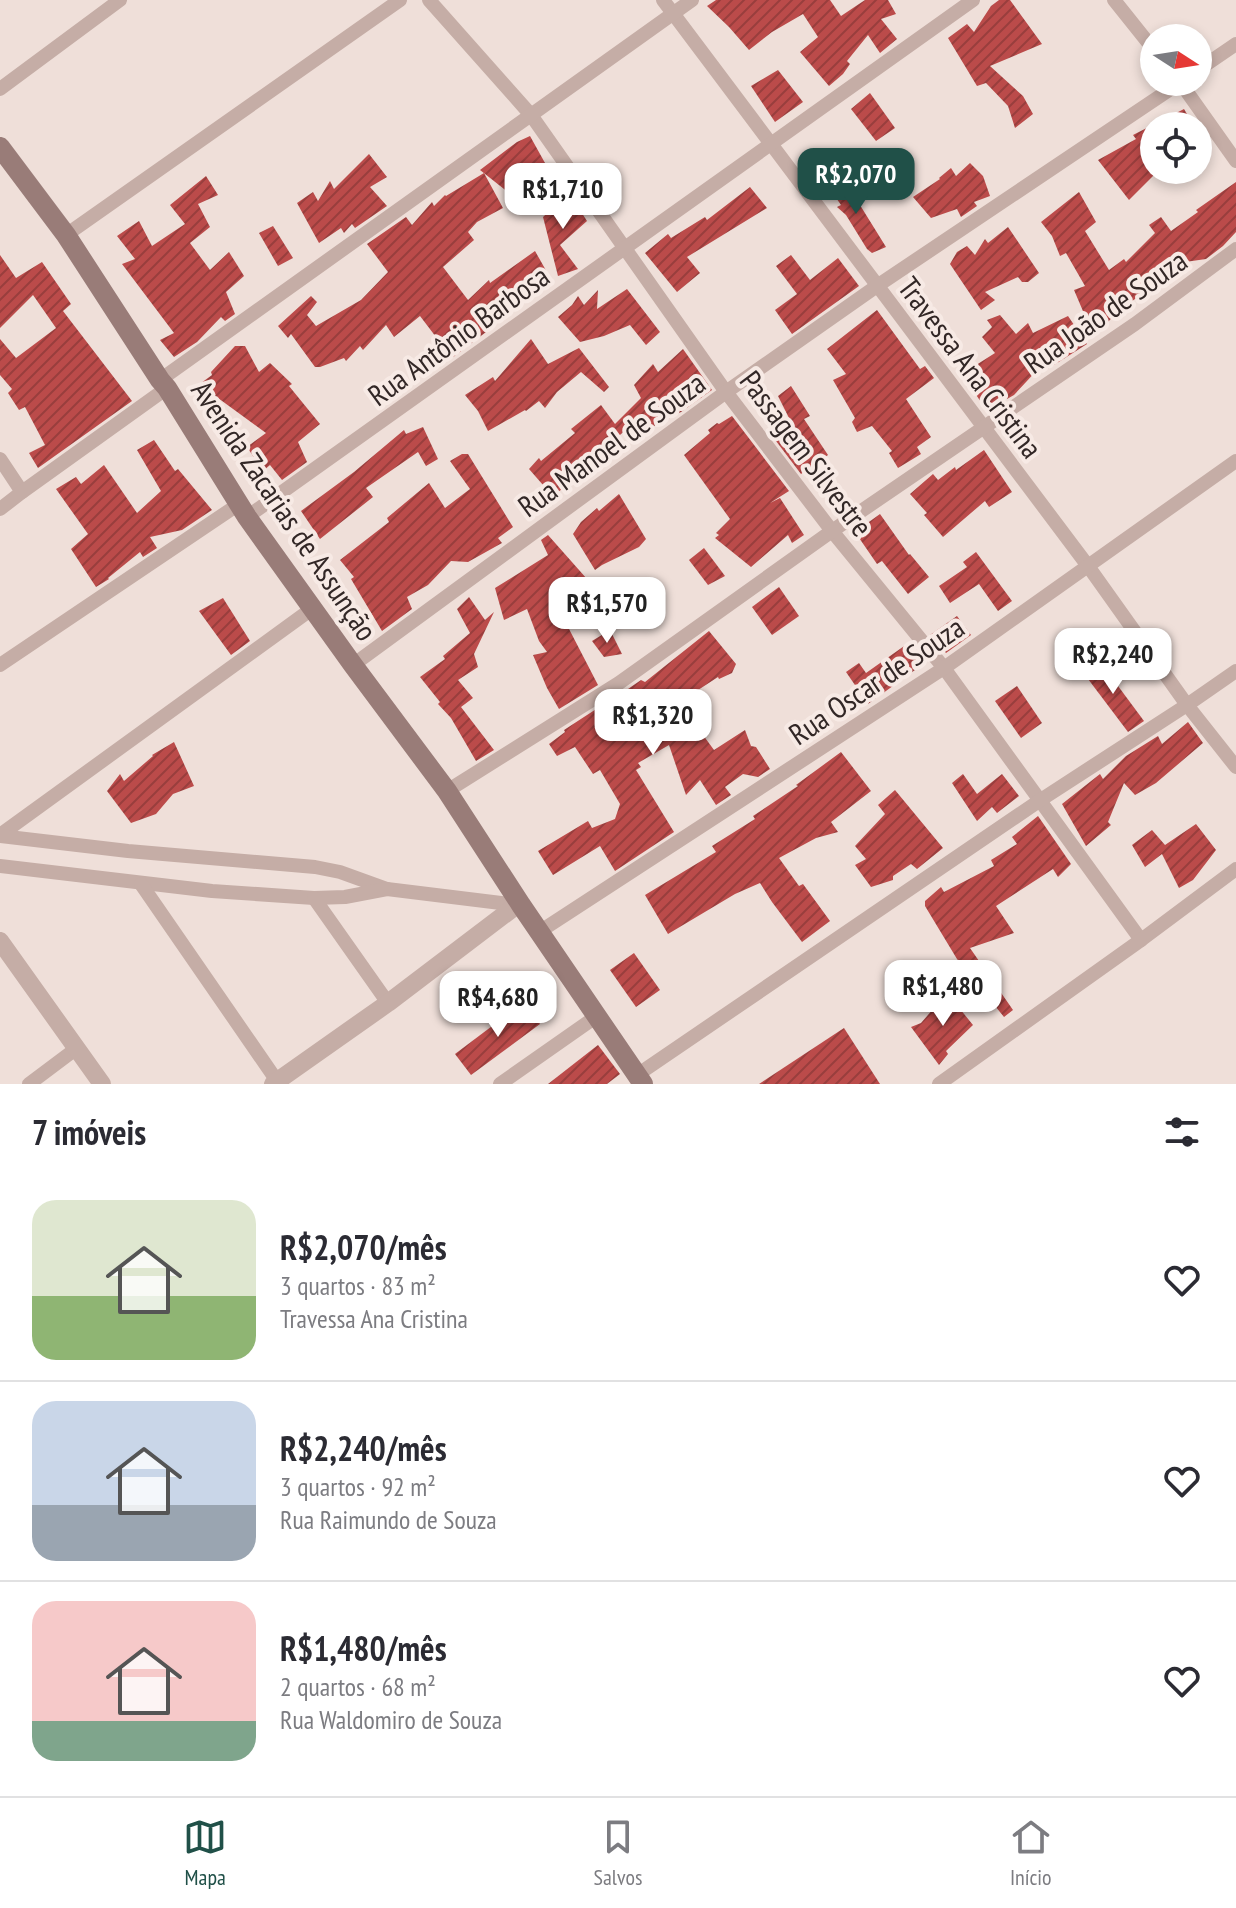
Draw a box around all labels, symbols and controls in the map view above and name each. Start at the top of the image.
north arrow [1140,24,1212,96]
map controls [1140,24,1212,184]
button: locate [1140,112,1212,184]
pin: R$2,070 [782,148,930,216]
text: R$2,070 [816,157,896,190]
pin: R$1,710 [489,163,637,231]
text: R$1,710 [523,172,603,205]
street label: Rua João de Souza [1016,240,1194,382]
street label: Rua Antônio Barbosa [360,256,556,414]
street label: Travessa Ana Cristina [890,269,1052,465]
street label: Passagem Silvestre [732,362,882,544]
street label: Rua Manoel de Souza [510,363,712,525]
street label: Avenida Zacarias de Assunção [183,372,387,648]
pin: R$1,570 [533,577,681,645]
text: R$1,570 [567,586,647,619]
street label: Rua Oscar de Souza [781,607,971,753]
pin: R$2,240 [1039,628,1187,696]
text: R$2,240 [1073,637,1153,670]
pin: R$1,320 [579,689,727,757]
text: R$1,320 [613,698,693,731]
pin: R$1,480 [869,960,1017,1028]
text: R$1,480 [903,969,983,1002]
pin: R$4,680 [424,971,572,1039]
text: R$4,680 [458,980,538,1013]
text: 7 imóveis [32,1110,146,1154]
icon: filters [1160,1110,1204,1154]
text: R$2,070/mês [280,1225,447,1269]
icon: home [96,1232,192,1328]
icon: heart [1160,1258,1204,1302]
text: 3 quartos · 83 m² [280,1269,436,1302]
text: Travessa Ana Cristina [280,1302,468,1335]
text: R$2,240/mês [280,1426,447,1470]
icon: home [96,1433,192,1529]
icon: heart [1160,1459,1204,1503]
text: 3 quartos · 92 m² [280,1470,436,1503]
text: Rua Raimundo de Souza [280,1503,497,1536]
text: R$1,480/mês [280,1626,447,1670]
icon: home [96,1633,192,1729]
icon: heart [1160,1659,1204,1703]
text: 2 quartos · 68 m² [280,1670,436,1703]
text: Rua Waldomiro de Souza [280,1703,502,1736]
tab: Mapa [183,1815,227,1891]
tab: Salvos [594,1815,642,1891]
tab: Início [1009,1815,1053,1891]

